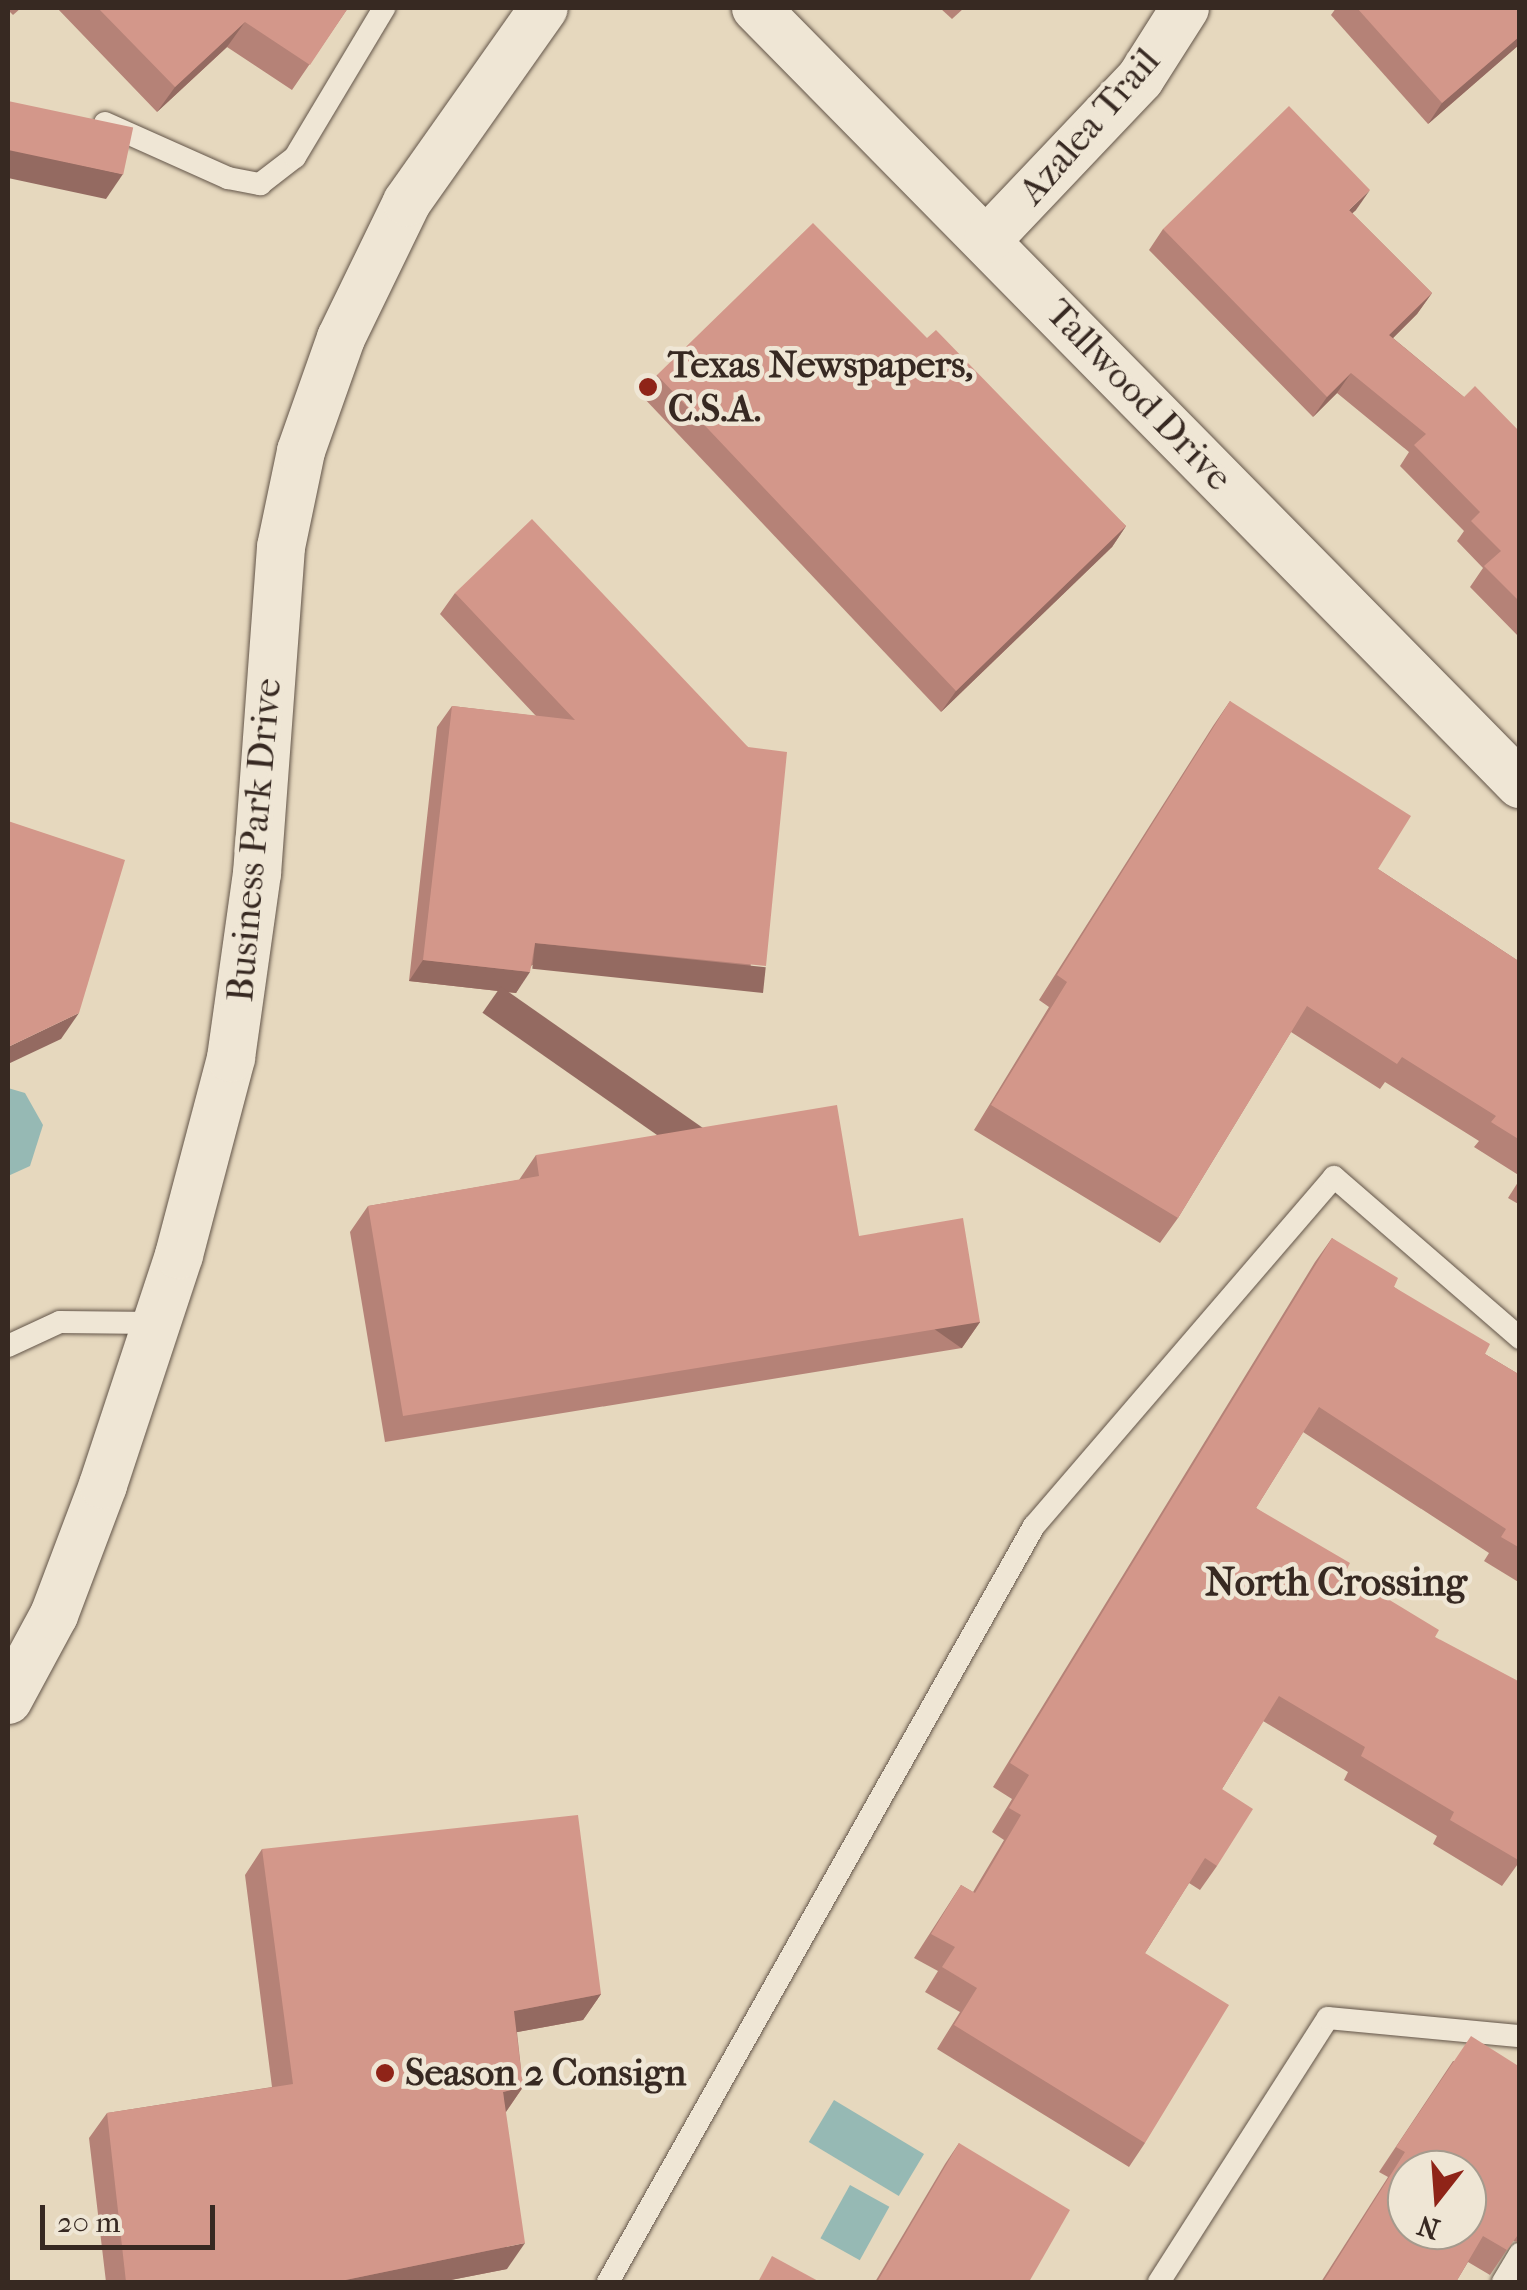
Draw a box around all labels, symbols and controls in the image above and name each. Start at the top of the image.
street label: Azalea Trail [1009,38,1169,214]
street label: Tallwood Drive [1036,290,1242,500]
place label: Texas Newspapers, C.S.A. [668,342,973,432]
marker: Texas Newspapers, C.S.A. [637,376,659,398]
street label: Business Park Drive [217,676,291,1004]
district label: North Crossing [1205,1558,1467,1606]
place label: Season 2 Consign [405,2050,686,2096]
marker: Season 2 Consign [374,2062,396,2084]
north arrow [1387,2150,1487,2250]
scale bar [45,2185,220,2247]
text: 20 m [57,2205,120,2240]
text: N [1414,2208,1444,2246]

